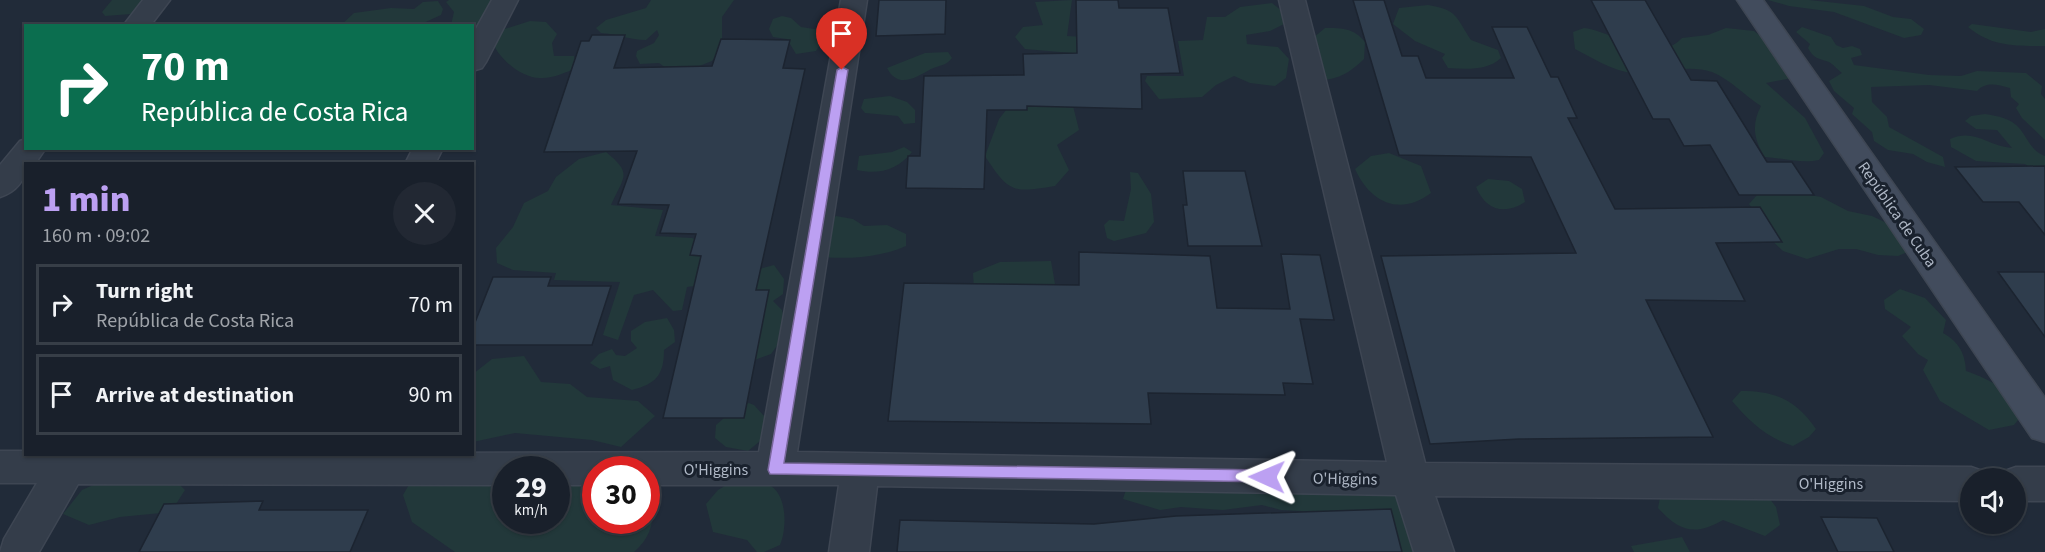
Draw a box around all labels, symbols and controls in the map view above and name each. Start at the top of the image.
pin [816,8,867,70]
icon: arrive [825,17,858,50]
text: 70 m [141,37,230,97]
icon: right [42,48,120,126]
text: República de Costa Rica [141,93,408,132]
street label: República de Cuba [1853,157,1942,272]
text: 1 min [42,174,130,225]
button: close [393,182,456,245]
text: 160 m · 09:02 [42,222,150,250]
text: Turn right [96,275,193,307]
icon: right [45,288,78,321]
text: 70 m [408,289,453,321]
text: República de Costa Rica [96,307,294,335]
icon: arrive [45,378,78,411]
text: Arrive at destination [96,379,294,411]
text: 90 m [408,379,453,411]
position arrow [1235,445,1299,509]
speed limit sign: 30 [582,456,660,534]
street label: O'Higgins [684,459,749,481]
text: 29 [515,466,547,509]
street label: O'Higgins [1313,467,1378,491]
map controls [1960,468,2026,534]
button: sound [1960,468,2026,534]
street label: O'Higgins [1799,473,1864,495]
text: km/h [514,500,548,521]

